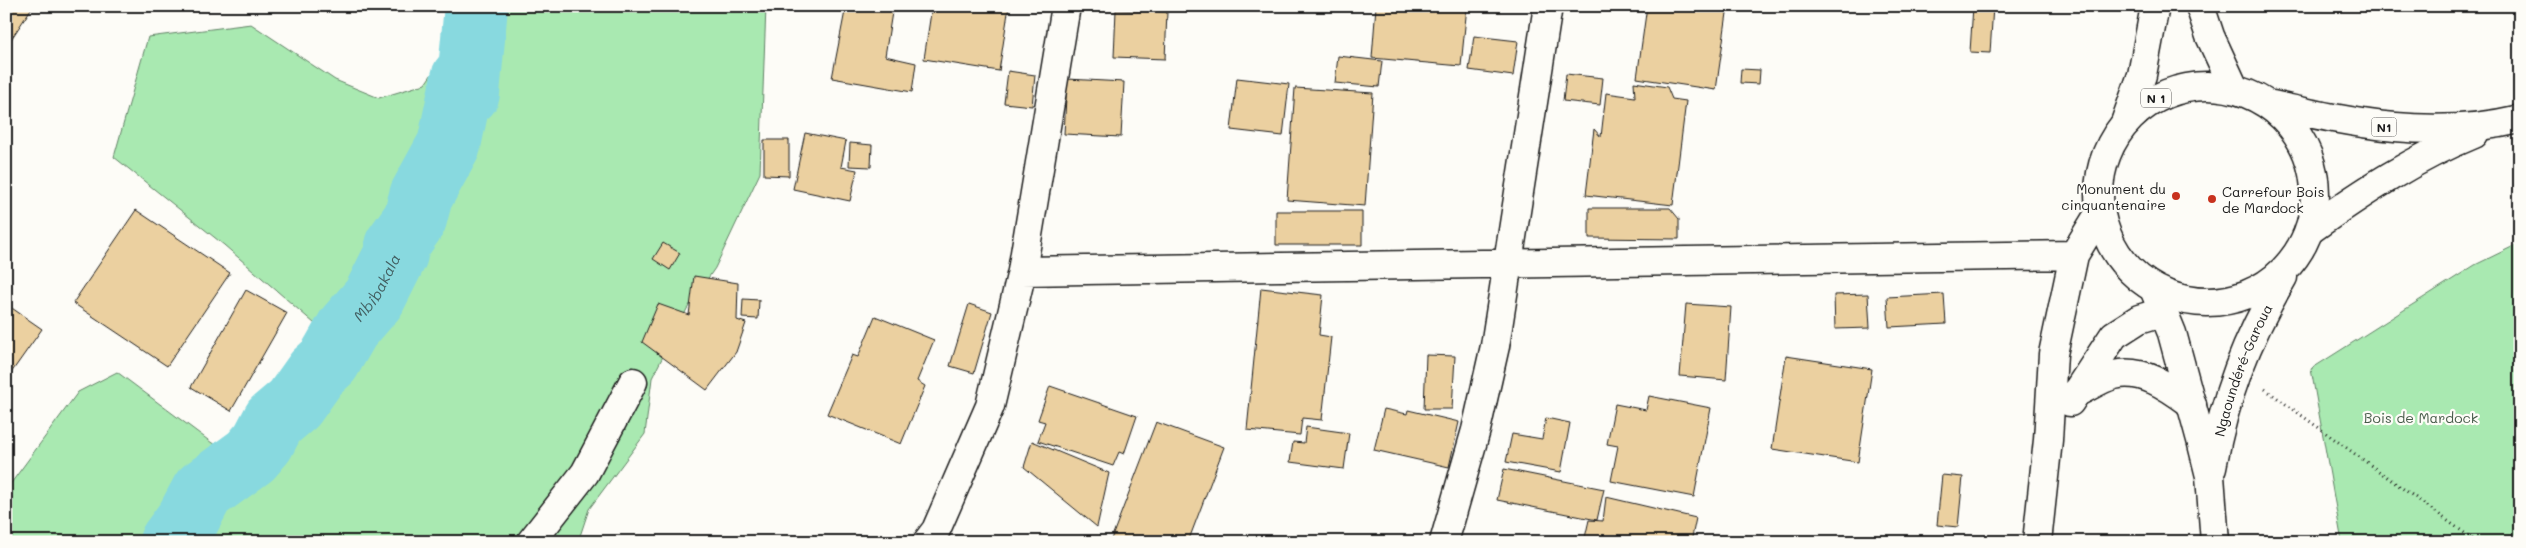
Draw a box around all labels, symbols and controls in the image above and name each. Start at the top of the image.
road number: N 1 [2141,89,2171,108]
road number: N1 [2372,118,2396,136]
place label: Monument du cinquantenaire [2061,179,2166,214]
place label: Carrefour Bois de Mardock [2222,182,2324,217]
marker: Monument du cinquantenaire [2170,190,2182,202]
marker: Carrefour Bois de Mardock [2206,193,2218,205]
water label: Mbibakala [348,251,404,325]
street label: Ngaoundéré-Garoua [2209,300,2276,438]
park label: Bois de Mardock [2364,408,2478,427]

